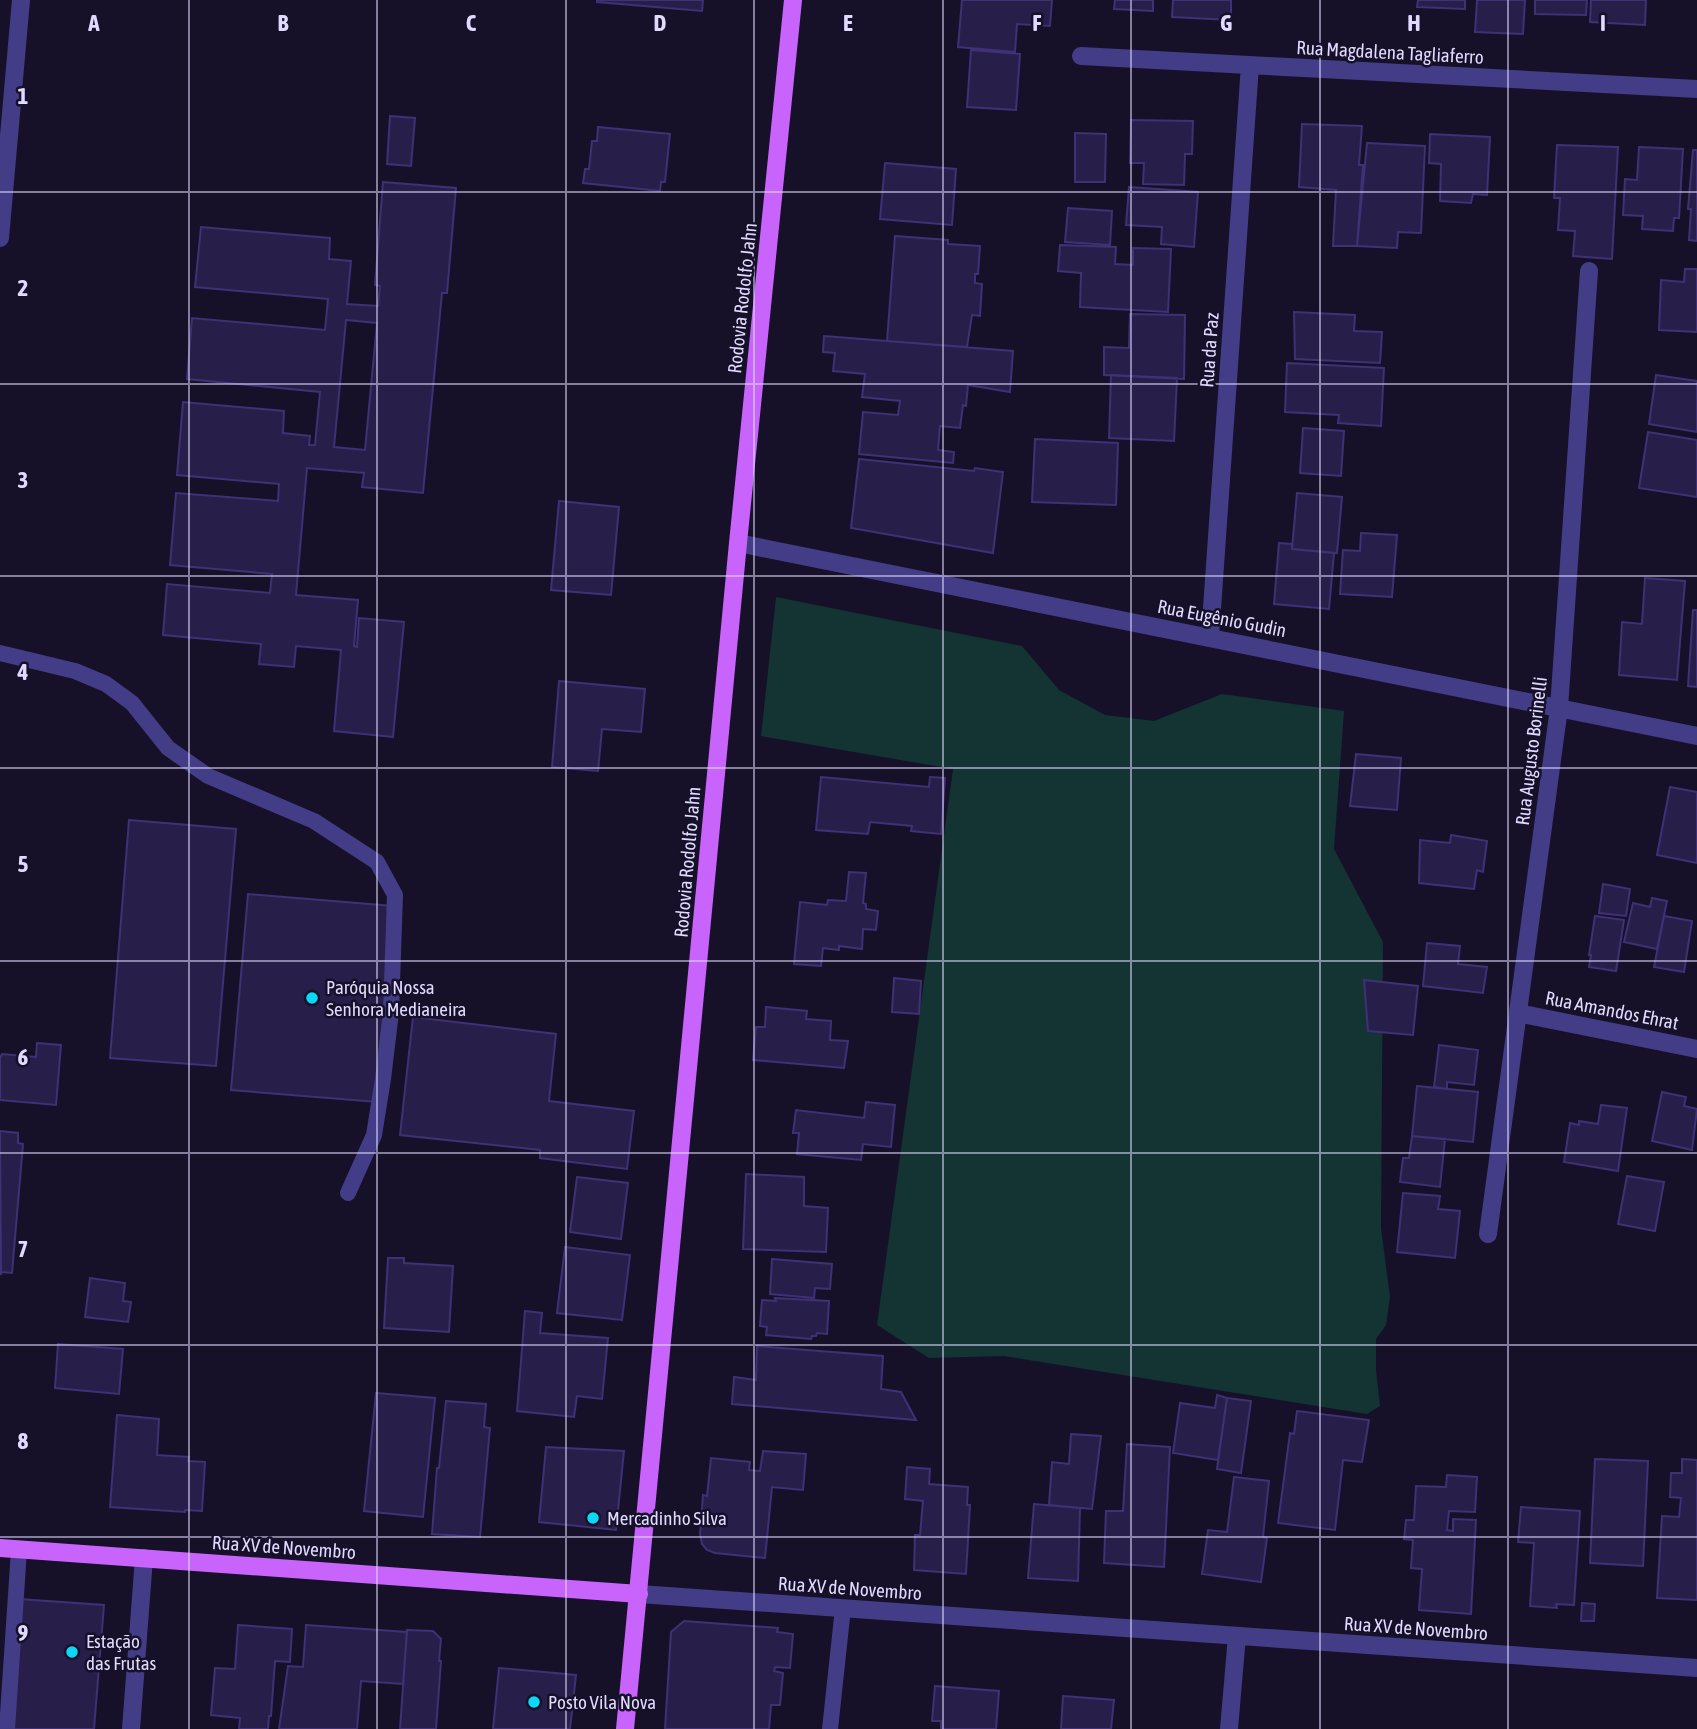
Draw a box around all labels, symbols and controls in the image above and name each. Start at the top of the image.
text: A [87,10,100,36]
text: B [278,10,289,36]
text: C [466,10,477,36]
text: D [654,10,667,36]
text: E [843,10,853,36]
text: F [1032,10,1042,36]
text: G [1220,10,1232,36]
text: H [1407,10,1421,36]
text: I [1600,10,1606,36]
street label: Rua Magdalena Tagliaferro [1296,36,1484,68]
text: 1 [18,83,29,109]
street label: Rodovia Rodolfo Jahn [723,222,761,374]
text: 2 [18,275,28,301]
street label: Rua da Paz [1195,312,1223,388]
text: 3 [18,467,28,493]
street label: Rua Eugênio Gudin [1156,595,1288,641]
text: 4 [17,659,29,685]
street label: Rua Augusto Borinelli [1511,675,1551,827]
street label: Rodovia Rodolfo Jahn [669,786,705,938]
text: 5 [18,851,29,877]
place label: Paróquia Nossa Senhora Medianeira [326,976,466,1020]
street label: Rua Amandos Ehrat [1544,986,1680,1034]
marker: Paróquia Nossa Senhora Medianeira [304,990,320,1006]
text: 6 [18,1044,29,1070]
text: 7 [18,1236,28,1262]
text: 8 [18,1428,29,1454]
place label: Mercadinho Silva [607,1507,727,1529]
marker: Mercadinho Silva [585,1510,601,1526]
street label: Rua XV de Novembro [211,1531,357,1563]
street label: Rua XV de Novembro [777,1572,923,1604]
street label: Rua XV de Novembro [1343,1612,1489,1644]
text: 9 [18,1620,29,1646]
place label: Estação das Frutas [86,1630,157,1674]
marker: Estação das Frutas [64,1644,80,1660]
place label: Posto Vila Nova [548,1691,656,1713]
marker: Posto Vila Nova [526,1694,542,1710]

